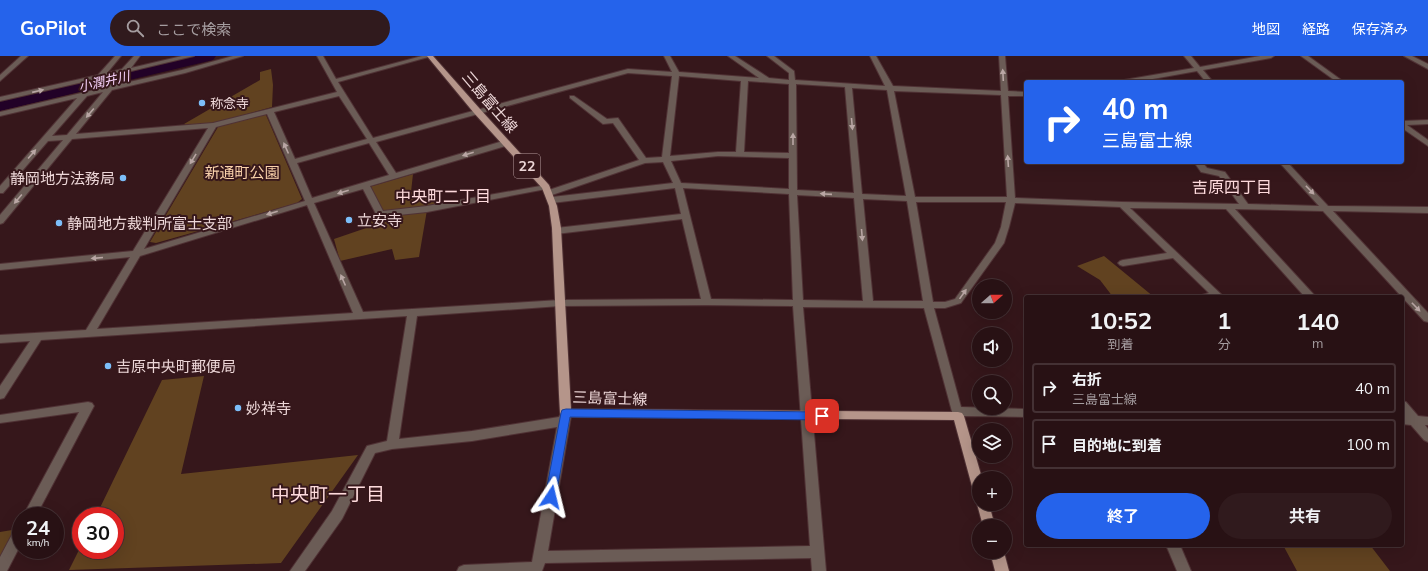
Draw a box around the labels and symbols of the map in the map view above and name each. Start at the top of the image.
water label: 小潤井川 [77,67,133,95]
street label: 三島富士線 [458,67,522,137]
one-way arrow [999,69,1006,81]
one-way arrow [32,87,44,93]
place label: 称念寺 [210,95,249,111]
marker: 称念寺 [197,98,207,108]
one-way arrow [85,107,94,118]
one-way arrow [848,118,855,130]
one-way arrow [790,132,796,145]
one-way arrow [283,142,289,153]
one-way arrow [27,149,37,159]
one-way arrow [462,151,474,157]
one-way arrow [189,153,196,165]
road number: 22 [514,154,540,178]
one-way arrow [1004,155,1011,167]
park label: 新通町公園 [204,163,280,182]
place label: 静岡地方法務局 [10,169,115,188]
marker: 静岡地方法務局 [118,173,128,183]
district label: 吉原四丁目 [1192,177,1272,197]
one-way arrow [1305,185,1314,195]
district label: 中央町二丁目 [395,186,491,206]
one-way arrow [337,189,349,195]
one-way arrow [820,190,832,197]
one-way arrow [14,194,22,205]
one-way arrow [266,210,278,216]
place label: 立安寺 [357,211,402,230]
place label: 静岡地方裁判所富士支部 [67,214,232,233]
marker: 立安寺 [344,215,354,225]
marker: 静岡地方裁判所富士支部 [54,218,64,228]
one-way arrow [858,229,865,241]
one-way arrow [91,254,103,261]
one-way arrow [340,273,346,285]
north arrow [972,279,1012,319]
one-way arrow [959,289,967,299]
one-way arrow [1411,302,1421,312]
place label: 吉原中央町郵便局 [116,357,236,376]
marker: 吉原中央町郵便局 [103,361,113,371]
street label: 三島富士線 [572,387,648,409]
place label: 妙祥寺 [246,399,291,418]
pin [805,399,839,433]
marker: 妙祥寺 [233,403,243,413]
position arrow [530,476,572,518]
district label: 中央町一丁目 [271,482,385,506]
speed limit sign: 30 [72,507,124,559]

